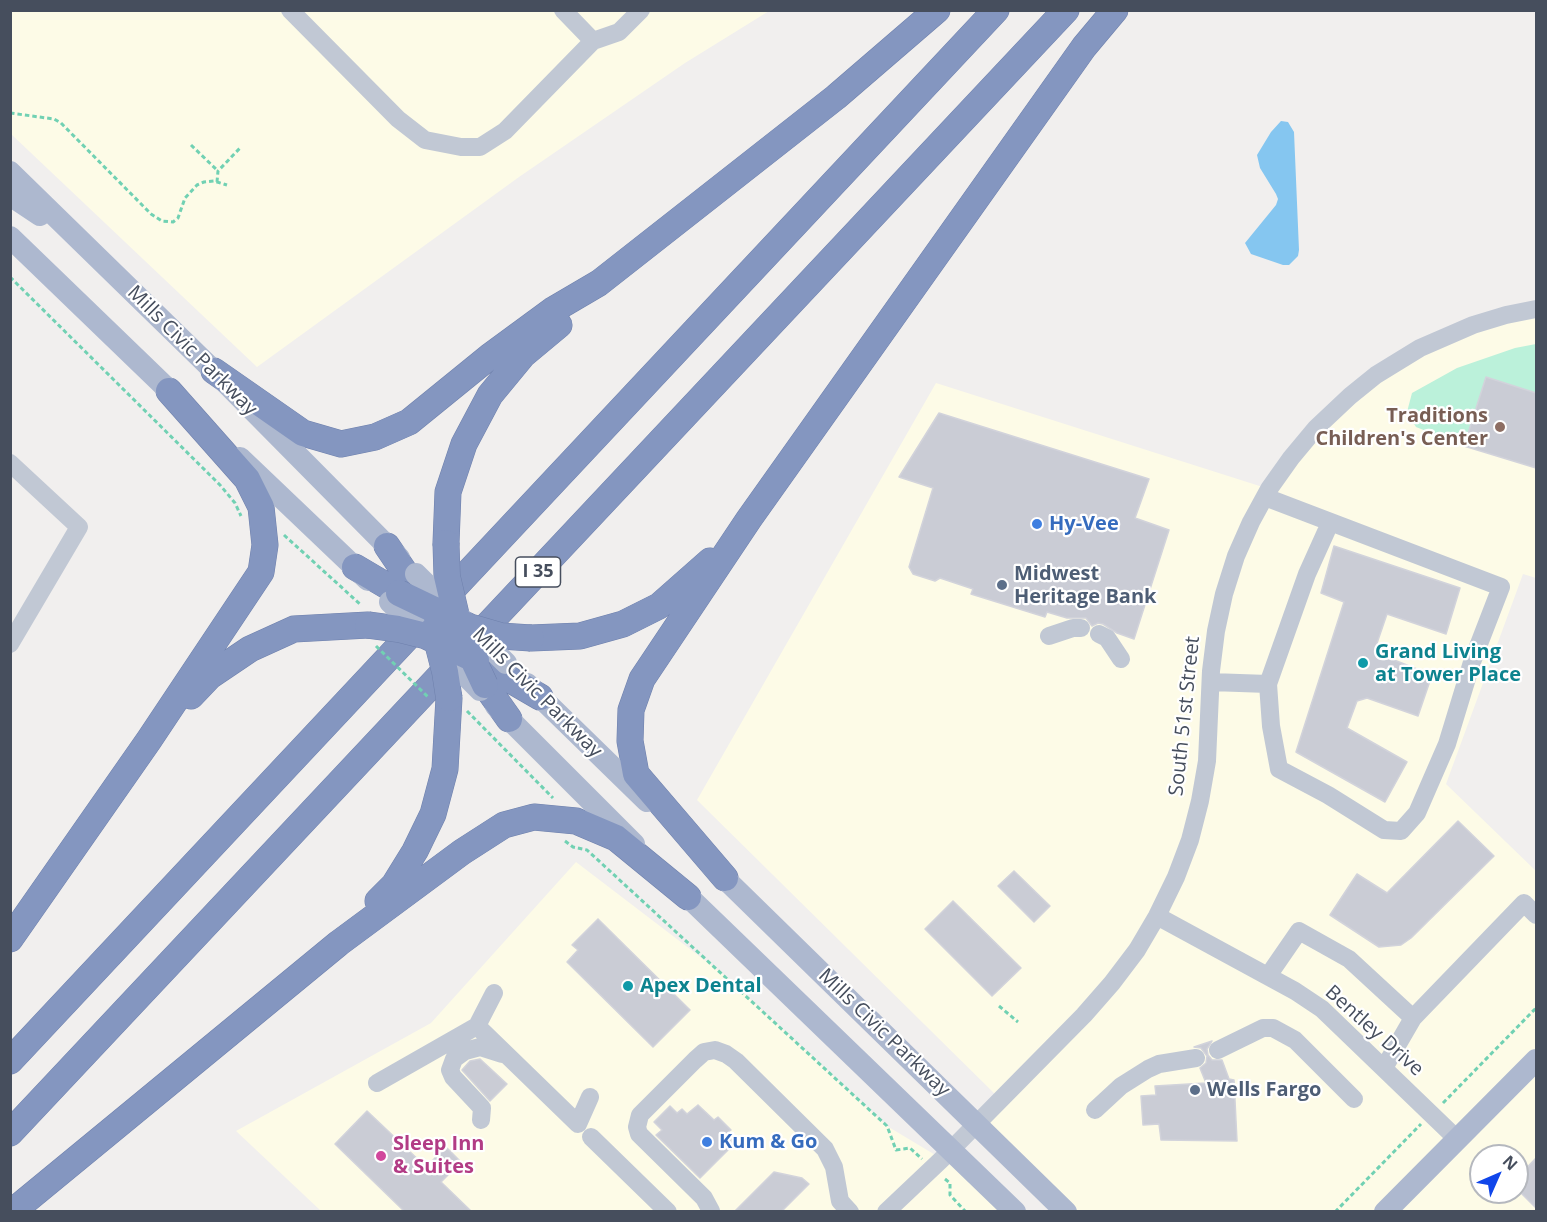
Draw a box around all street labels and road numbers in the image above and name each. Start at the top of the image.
street label: Mills Civic Parkway [122,281,262,421]
road number: I 35 [516,557,560,587]
street label: Mills Civic Parkway [467,623,607,763]
street label: South 51st Street [1165,635,1205,797]
street label: Mills Civic Parkway [813,964,955,1102]
street label: Bentley Drive [1320,981,1428,1081]

